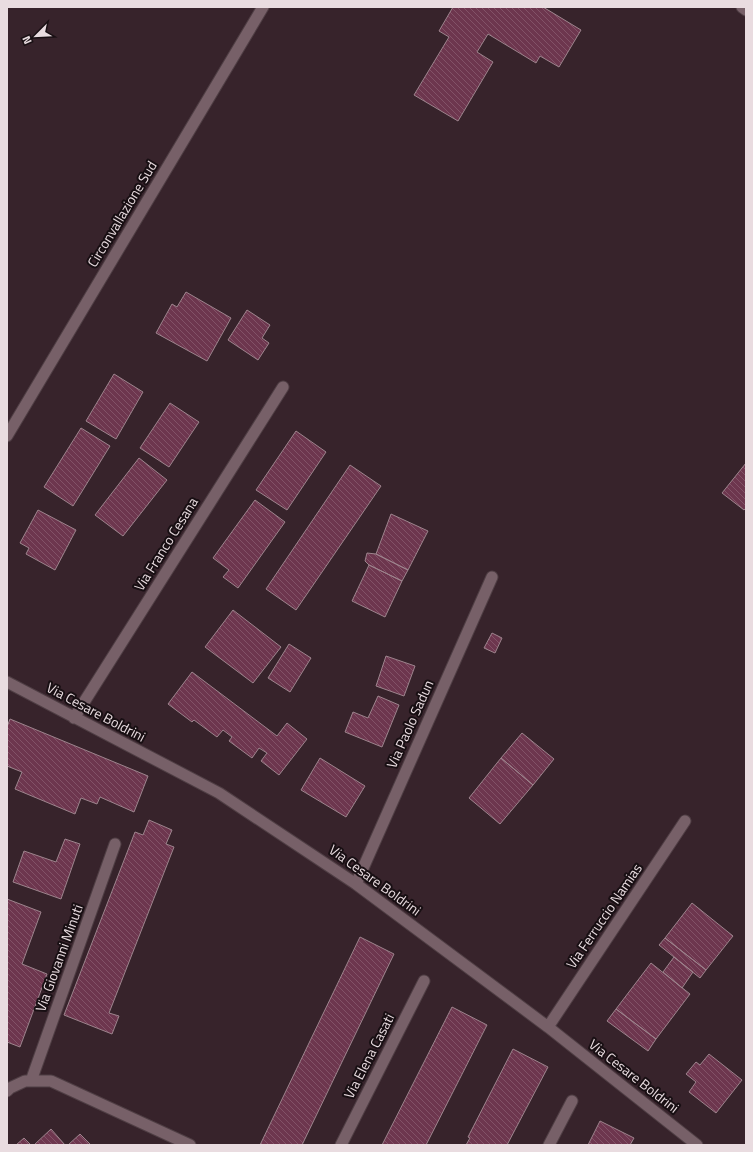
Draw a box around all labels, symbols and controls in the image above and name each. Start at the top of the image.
north arrow [16,16,56,56]
text: N [18,33,36,47]
street label: Circonvallazione Sud [82,157,162,271]
street label: Via Franco Cesana [128,493,203,595]
street label: Via Paolo Sadun [381,676,438,771]
street label: Via Cesare Boldrini [43,677,149,747]
street label: Via Cesare Boldrini [325,839,426,920]
street label: Via Ferruccio Namias [560,859,647,973]
street label: Via Giovanni Minuti [29,901,88,1014]
street label: Via Elena Casati [338,1010,399,1102]
street label: Via Cesare Boldrini [585,1034,684,1118]

